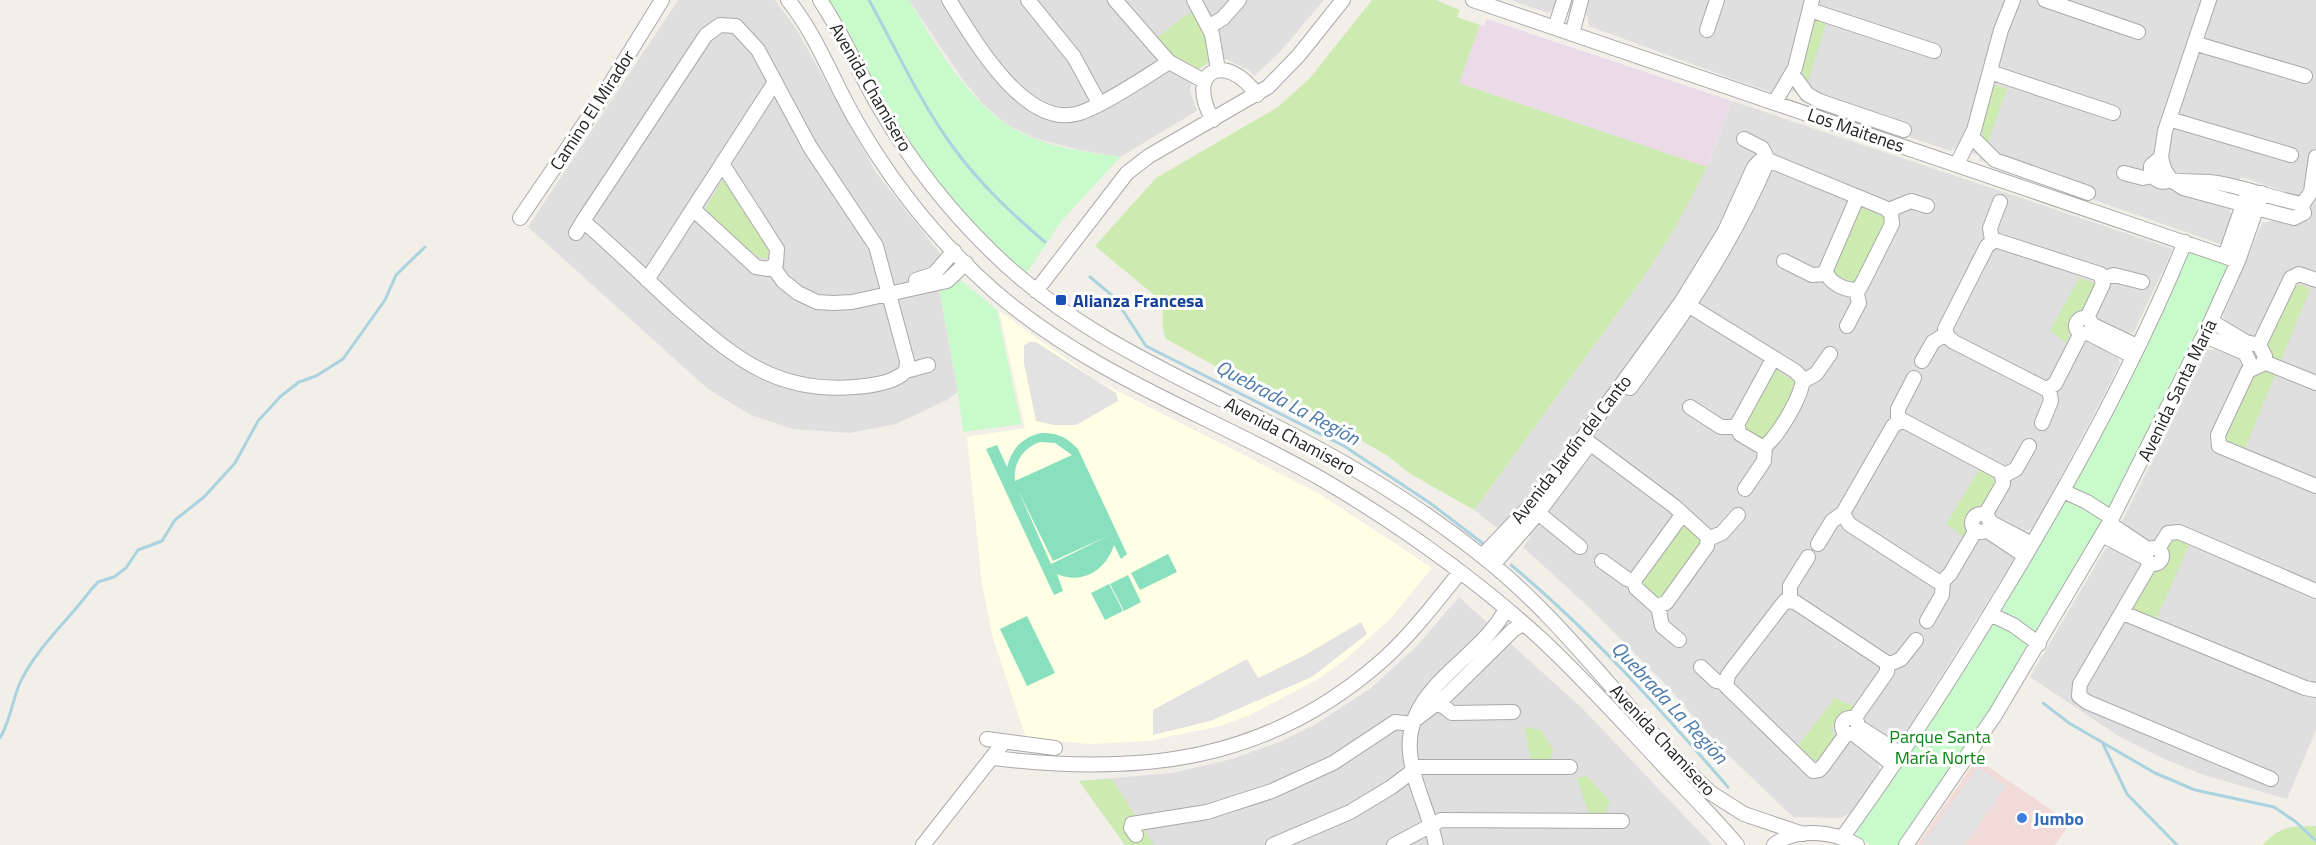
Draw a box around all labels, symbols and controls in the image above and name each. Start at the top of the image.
street label: Avenida Chamisero [823,18,919,156]
street label: Camino El Mirador [543,45,641,175]
street label: Los Maitenes [1804,101,1908,159]
place label: Alianza Francesa [1073,287,1204,314]
marker: Alianza Francesa [1054,293,1068,307]
street label: Avenida Santa María [2131,314,2223,466]
water label: Quebrada La Región [1211,351,1366,453]
street label: Avenida Jardín del Canto [1504,369,1638,529]
street label: Avenida Chamisero [1220,390,1360,482]
water label: Quebrada La Región [1605,633,1736,771]
street label: Avenida Chamisero [1604,678,1722,802]
park label: Parque Santa María Norte [1889,723,1991,771]
place label: Jumbo [2034,805,2084,832]
marker: Jumbo [2015,811,2029,825]

